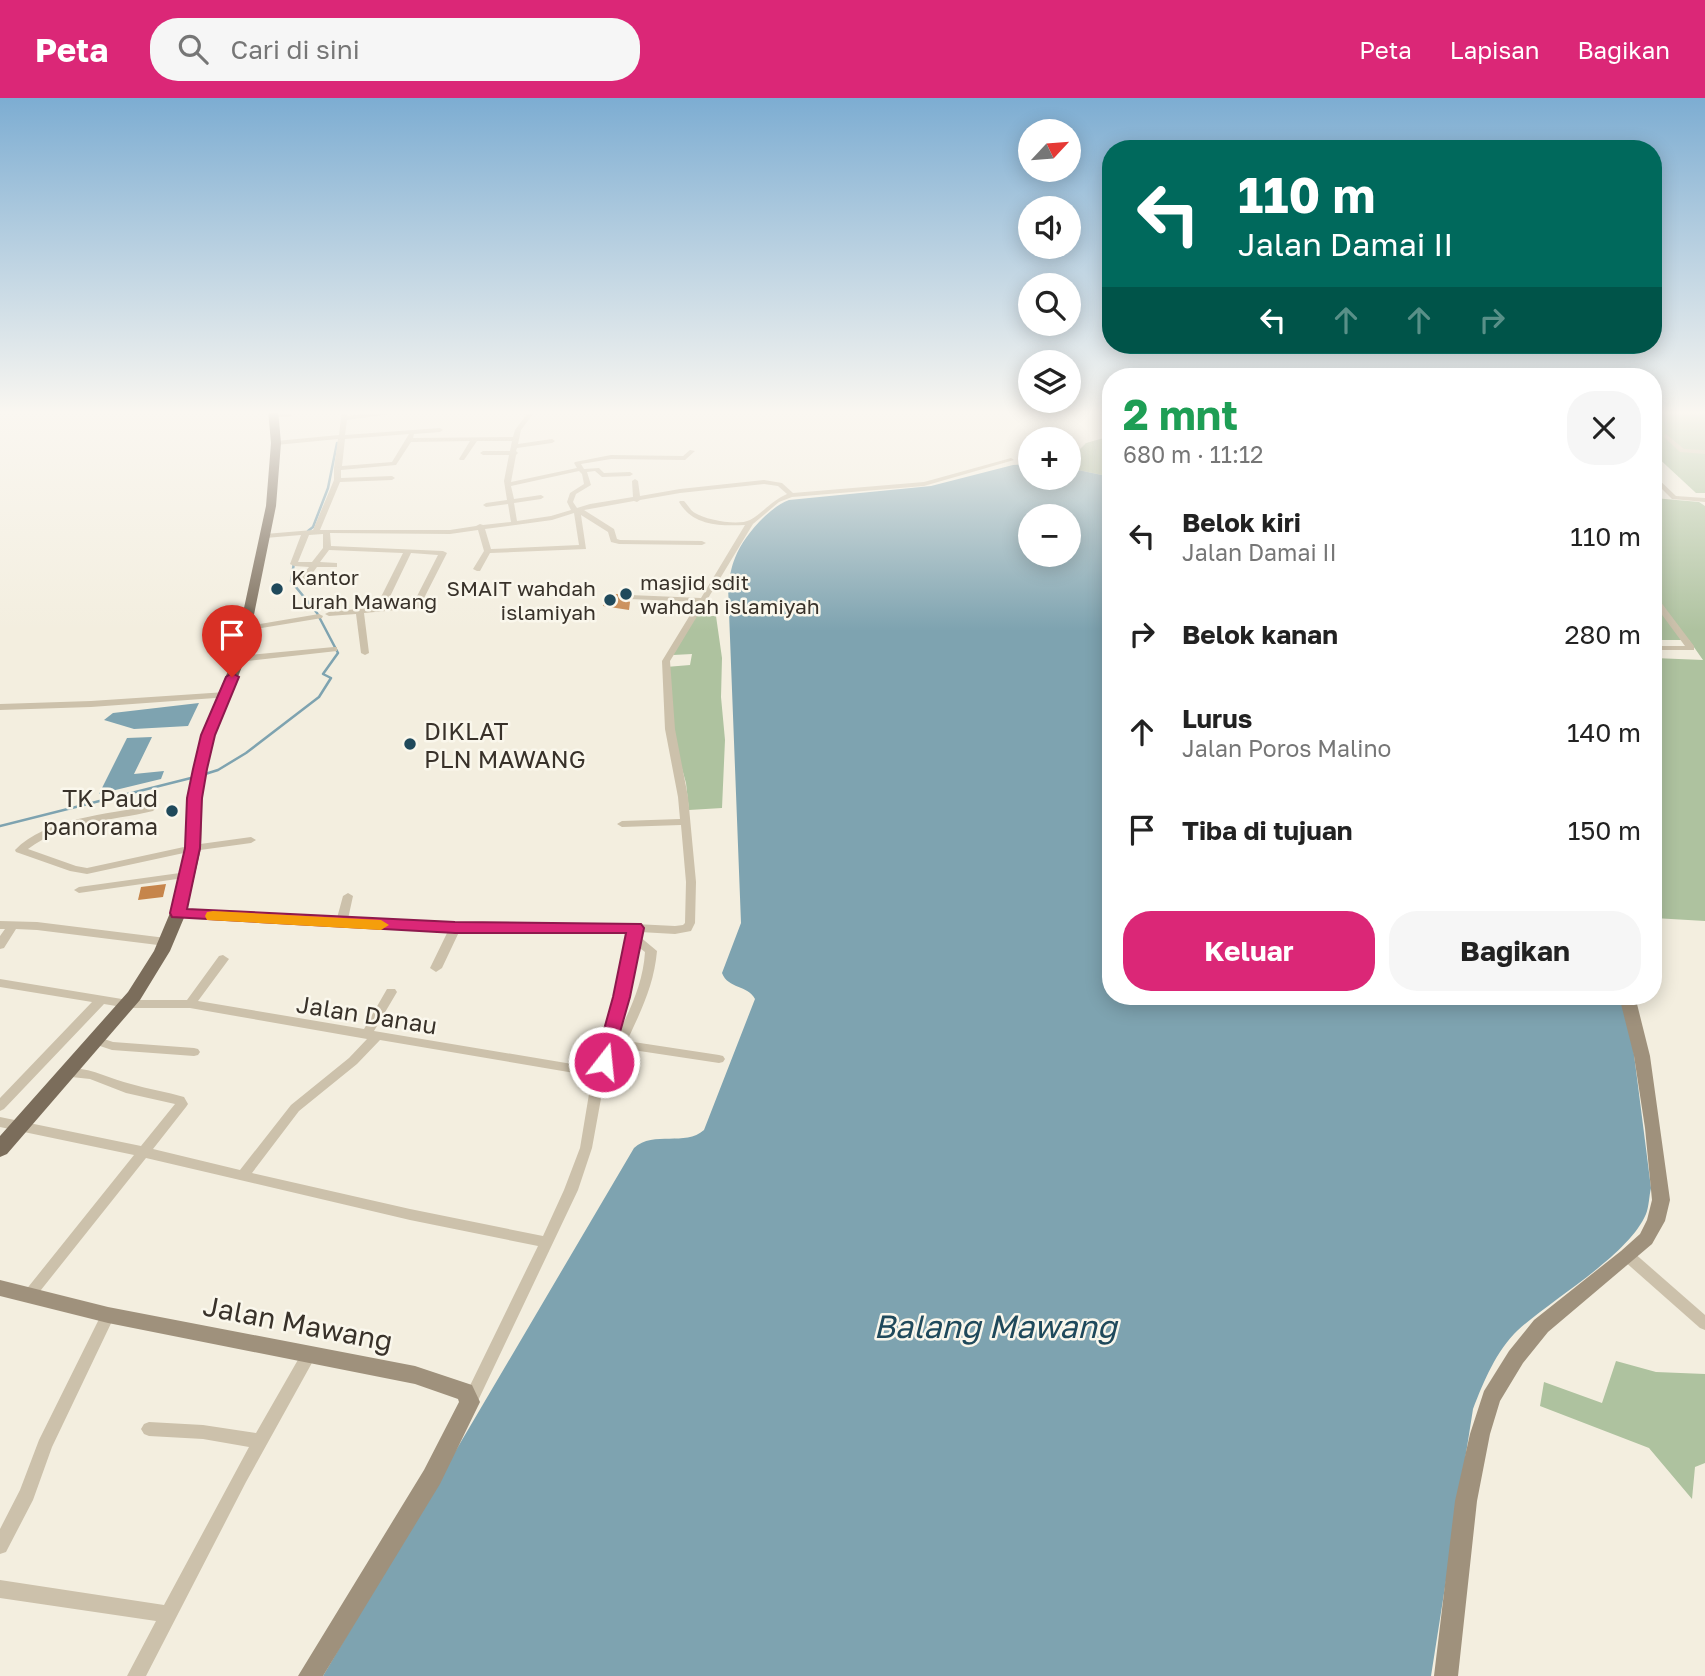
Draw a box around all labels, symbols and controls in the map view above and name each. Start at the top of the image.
search box [150,18,640,81]
text: Peta [35,30,108,69]
icon: search [174,30,212,68]
text: Cari di sini [230,34,360,65]
text: Peta [1359,35,1412,64]
text: Lapisan [1450,35,1540,64]
text: Bagikan [1578,35,1670,64]
north arrow [1018,119,1082,182]
map controls [1018,119,1081,567]
text: 110 m [1238,165,1375,224]
icon: left [1123,168,1214,259]
button: sound [1018,196,1081,259]
text: Jalan Damai II [1238,225,1453,263]
button: search [1018,273,1081,336]
icon: left [1254,301,1292,339]
icon: ahead [1327,301,1365,339]
icon: ahead [1400,301,1438,339]
icon: right [1473,301,1511,339]
button: layers [1018,350,1081,413]
text: 2 mnt [1123,389,1238,439]
button: close [1567,391,1641,465]
button: + [1018,427,1081,490]
text: 680 m · 11:12 [1123,440,1263,468]
button: − [1018,504,1081,567]
text: Belok kiri [1182,507,1301,538]
icon: left [1123,517,1161,555]
text: 110 m [1570,521,1641,552]
text: Jalan Damai II [1182,538,1337,566]
place label: Kantor Lurah Mawang [291,564,437,614]
place label: masjid sdit wahdah islamiyah [640,569,820,619]
place label: SMAIT wahdah islamiyah [447,575,596,625]
marker: Kantor Lurah Mawang [269,581,285,597]
marker: masjid sdit wahdah islamiyah [618,586,634,602]
marker: SMAIT wahdah islamiyah [602,592,618,608]
pin [202,605,262,677]
icon: right [1123,615,1161,653]
icon: arrive [213,616,251,654]
text: Belok kanan [1182,619,1338,650]
text: 280 m [1564,619,1641,650]
text: Lurus [1182,703,1252,734]
icon: ahead [1123,713,1161,751]
place label: DIKLAT PLN MAWANG [424,716,586,773]
text: 140 m [1567,717,1641,748]
text: Jalan Poros Malino [1182,734,1391,762]
marker: DIKLAT PLN MAWANG [402,736,418,752]
place label: TK Paud panorama [43,783,158,840]
marker: TK Paud panorama [164,803,180,819]
icon: arrive [1123,811,1161,849]
text: Tiba di tujuan [1182,815,1352,846]
text: 150 m [1568,815,1641,846]
button: Keluar [1123,911,1375,991]
button: Bagikan [1389,911,1641,991]
street label: Jalan Danau [295,989,439,1039]
position arrow [567,1025,641,1099]
street label: Jalan Mawang [200,1288,396,1358]
water label: Balang Mawang [873,1307,1119,1345]

